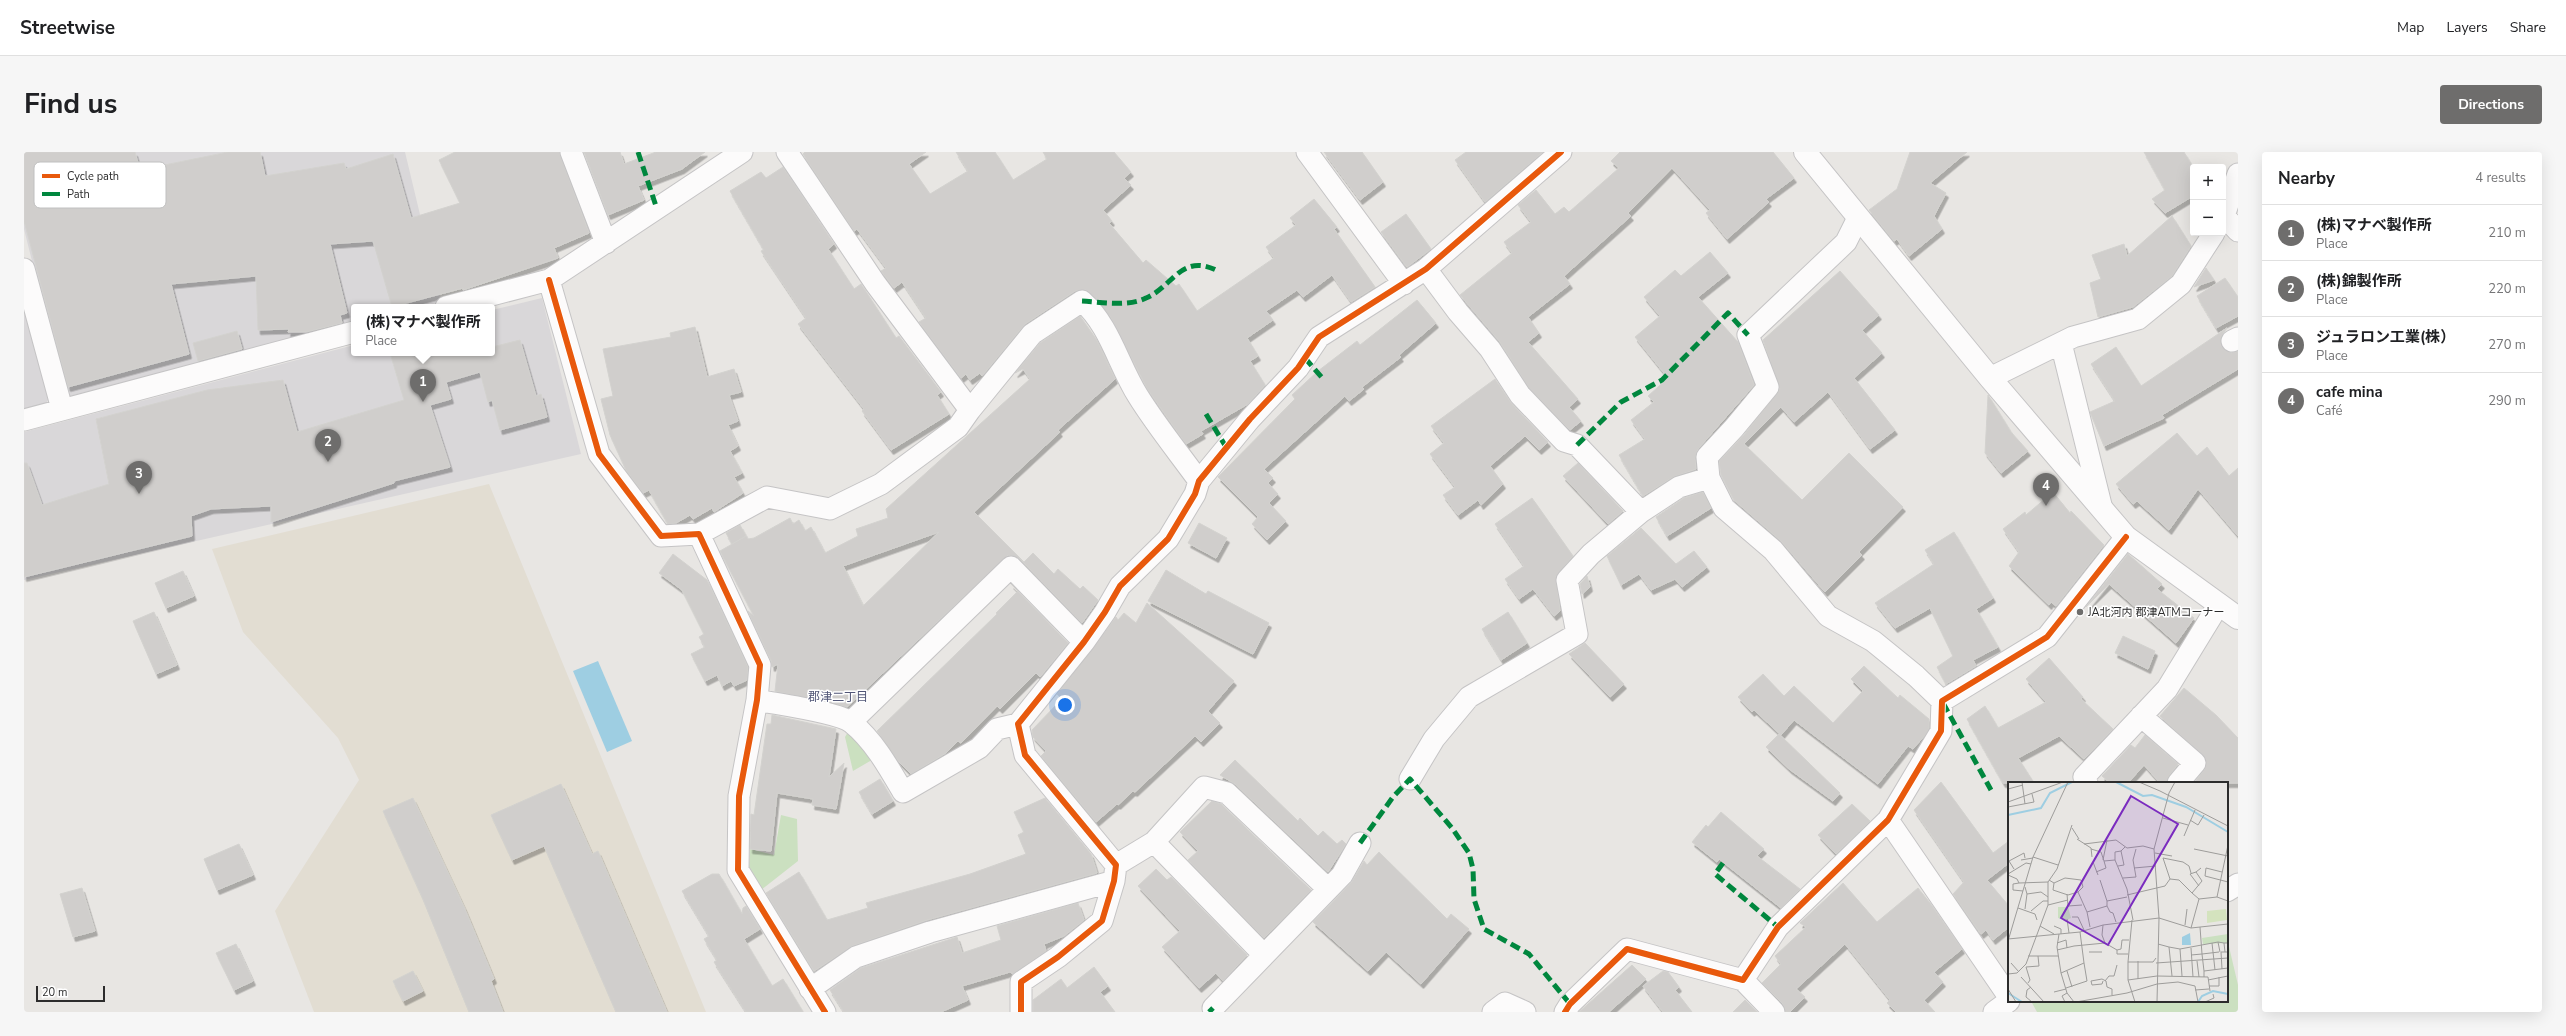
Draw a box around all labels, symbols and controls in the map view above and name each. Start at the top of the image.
text: Streetwise [20,15,115,41]
text: Map [2397,18,2424,37]
text: Layers [2446,18,2488,37]
text: Share [2510,18,2546,37]
text: Find us [24,85,118,123]
button: Directions [2440,85,2542,124]
legend [34,162,166,208]
map controls [2190,164,2226,236]
button: + [2190,164,2226,200]
text: Nearby [2278,167,2335,190]
text: Cycle path [67,169,119,184]
text: 4 results [2475,169,2526,187]
text: Path [67,187,90,202]
button: − [2190,200,2226,236]
text: (株)マナべ製作所 [2316,215,2432,235]
text: 1 [2287,224,2295,242]
text: 210 m [2488,224,2526,242]
text: Place [2316,235,2348,253]
text: (株)錦製作所 [2316,271,2402,291]
text: 2 [2287,280,2295,298]
text: 220 m [2488,280,2526,298]
text: Place [2316,291,2348,309]
popup [351,304,495,356]
text: (株)マナべ製作所 [365,312,481,332]
text: ジュラロン工業(株） [2316,327,2455,347]
text: Place [365,332,397,350]
text: 3 [2287,336,2295,354]
text: 270 m [2488,336,2526,354]
text: Place [2316,347,2348,365]
pin: 1 [410,369,436,402]
text: cafe mina [2316,382,2383,402]
text: 4 [2287,392,2295,410]
text: 290 m [2488,392,2526,410]
text: Café [2316,402,2343,420]
pin: 2 [315,429,341,462]
pin: 3 [126,461,152,494]
pin: 4 [2033,473,2059,506]
place label: JA北河内 郡津ATMコーナー [2087,605,2225,620]
marker: JA北河内 郡津ATMコーナー [2075,607,2085,617]
district label: 郡津二丁目 [808,689,868,705]
your location [1055,695,1075,715]
inset map [2008,782,2228,1002]
scale bar [36,984,105,1003]
text: 20 m [42,985,67,1000]

